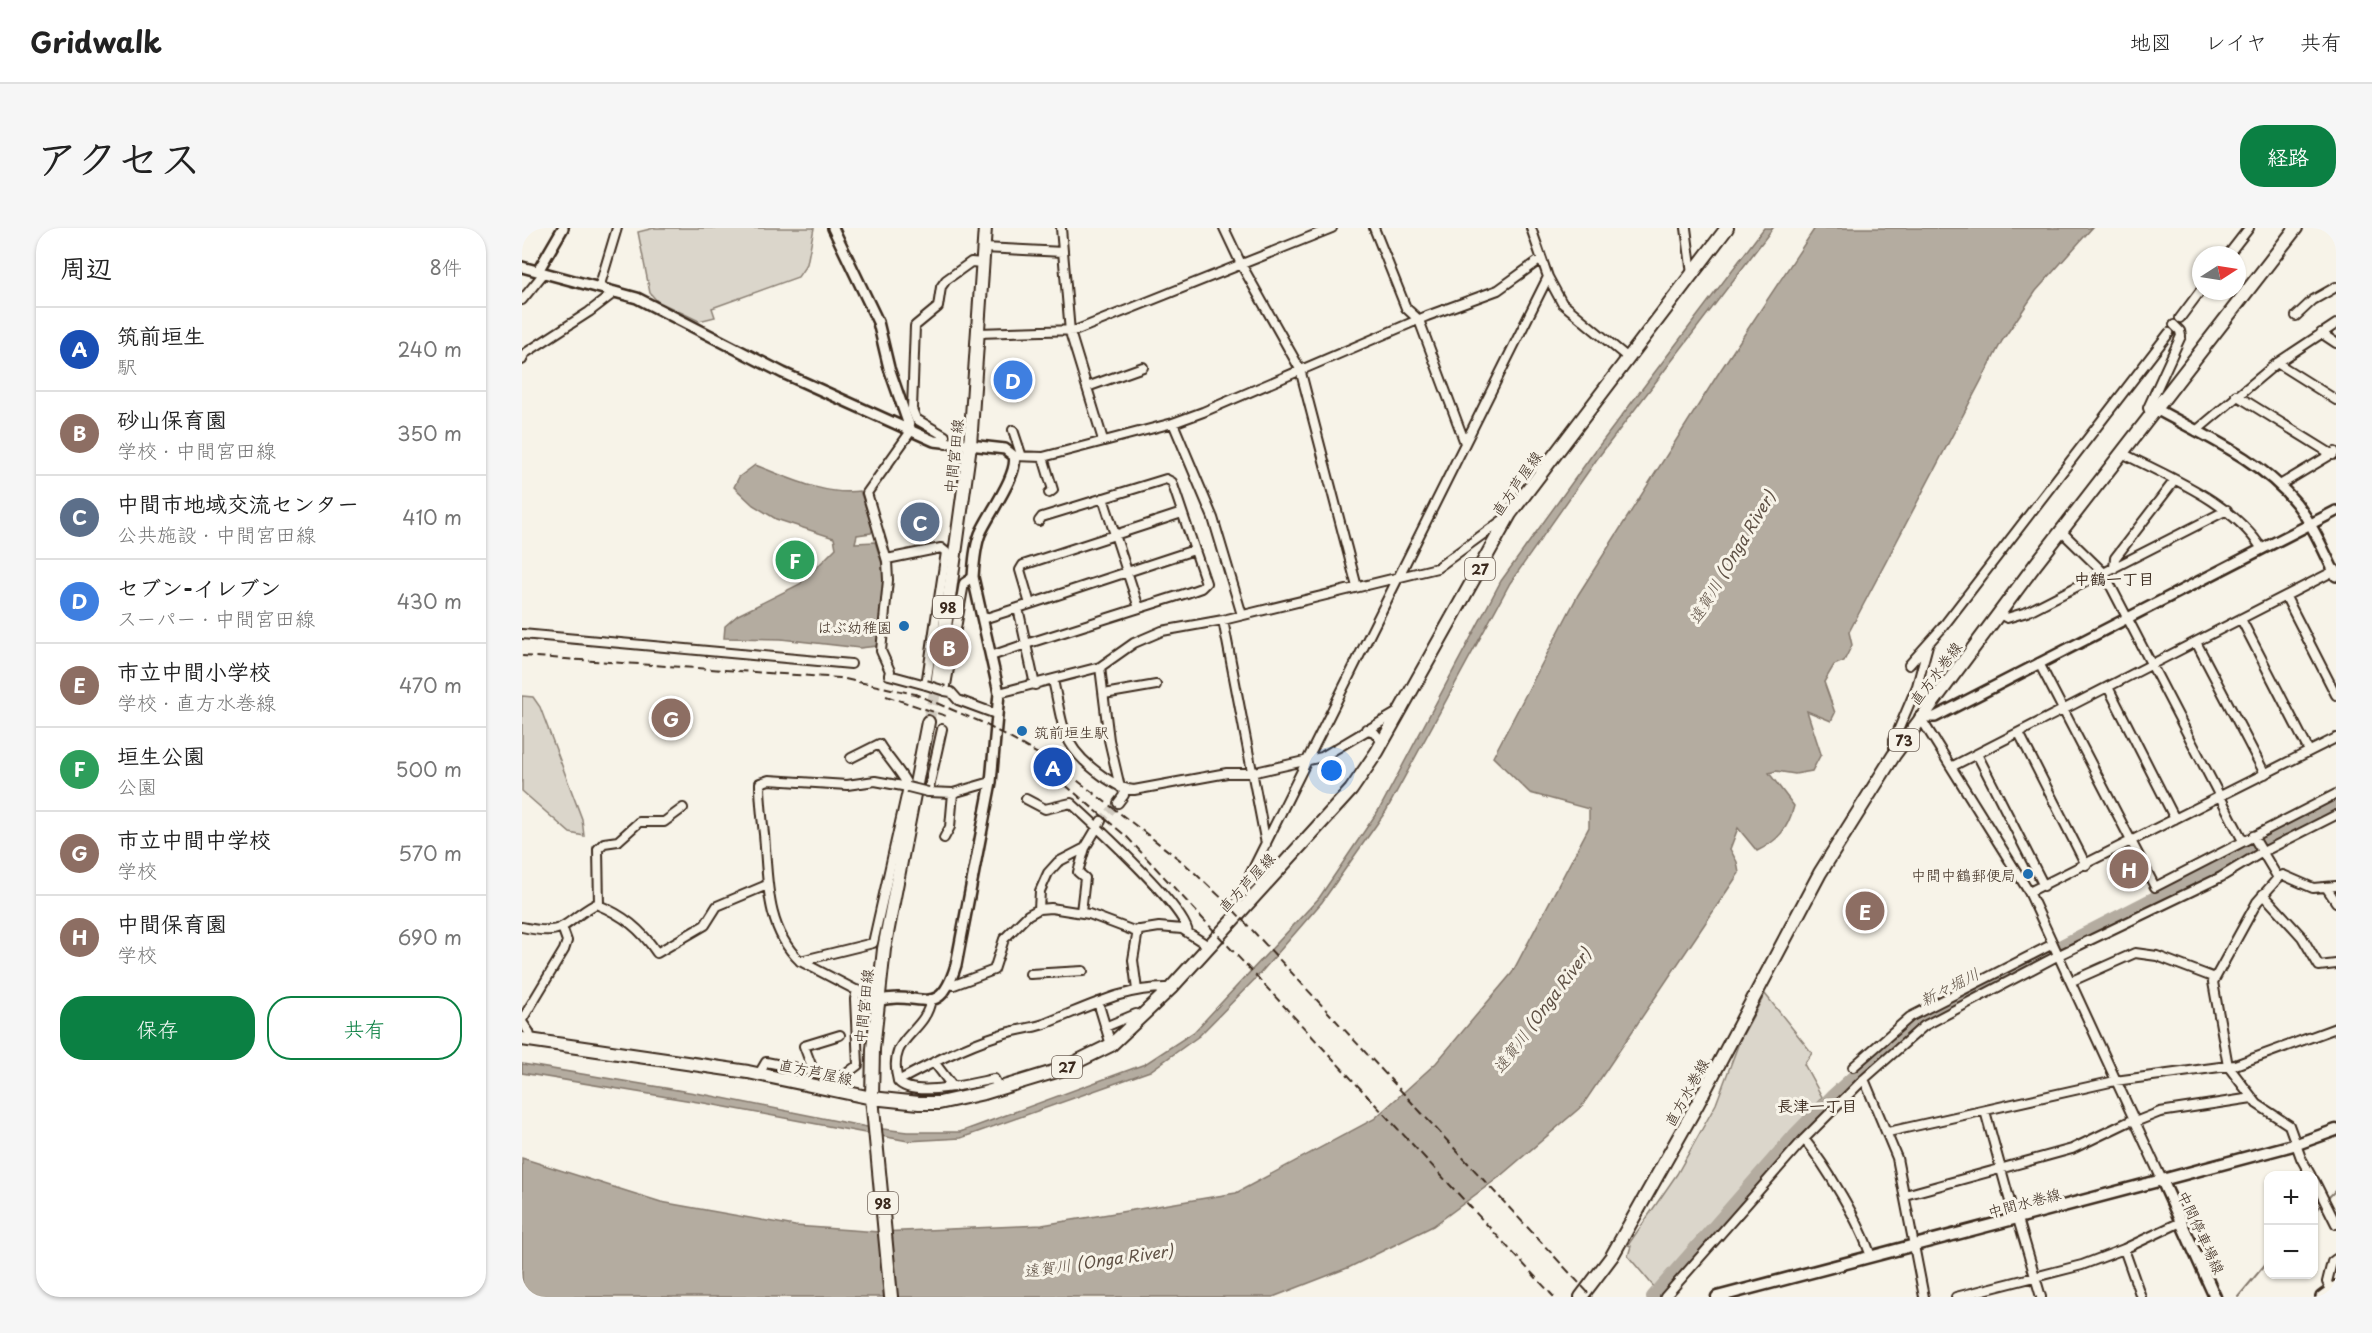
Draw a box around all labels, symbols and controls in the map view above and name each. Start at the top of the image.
text: Gridwalk [30,20,162,63]
text: 地図 [2130,25,2172,57]
text: レイヤ [2205,25,2267,57]
text: 共有 [2300,25,2342,57]
text: アクセス [36,125,201,188]
button: 経路 [2240,125,2336,187]
north arrow [2192,246,2246,300]
text: 周辺 [60,248,112,287]
text: 8件 [430,252,462,282]
text: 筑前垣生 [117,318,205,351]
text: A [72,334,87,364]
text: 240 m [397,334,462,364]
text: 駅 [117,351,137,381]
pin: D [994,358,1032,402]
text: 砂山保育園 [117,402,227,435]
street label: 中間宮田線 [938,417,968,495]
text: B [73,418,86,448]
text: 350 m [397,418,462,448]
text: 学校 · 中間宮田線 [117,435,276,465]
street label: 直方芦屋線 [1485,446,1547,520]
water label: 遠賀川 (Onga River) [1682,485,1781,628]
text: 中間市地域交流センター [117,486,359,519]
pin: C [900,500,940,544]
text: C [72,502,87,532]
text: 410 m [402,502,462,532]
text: 公共施設 · 中間宮田線 [117,519,316,549]
pin: F [776,538,814,582]
road number: 27 [1465,558,1495,580]
district label: 中鶴一丁目 [2074,566,2154,590]
text: セブン-イレブン [117,570,281,603]
text: D [72,586,87,616]
text: 430 m [397,586,462,616]
road number: 98 [933,596,963,618]
text: スーパー · 中間宮田線 [117,603,315,633]
place label: はぶ幼稚園 [817,615,892,638]
marker: はぶ幼稚園 [897,619,911,633]
pin: B [930,624,968,670]
street label: 直方水巻線 [1903,636,1967,710]
text: 市立中間小学校 [117,654,271,687]
text: E [73,670,86,700]
text: 470 m [399,670,462,700]
text: 学校 · 直方水巻線 [117,687,276,717]
pin: G [652,696,690,740]
place label: 筑前垣生駅 [1034,720,1109,743]
marker: 筑前垣生駅 [1015,724,1029,738]
road number: 73 [1889,729,1919,751]
text: 垣生公園 [117,738,205,771]
pin: A [1034,744,1072,790]
text: F [74,754,85,784]
text: 500 m [395,754,462,784]
your location [1317,756,1346,785]
text: 公園 [117,771,157,801]
text: 市立中間中学校 [117,822,271,855]
text: G [71,838,88,868]
text: 570 m [398,838,462,868]
pin: H [2110,846,2148,892]
street label: 直方芦屋線 [1212,847,1280,917]
text: 学校 [117,855,157,885]
place label: 中間中鶴郵便局 [1911,863,2016,886]
marker: 中間中鶴郵便局 [2021,867,2035,881]
pin: E [1846,888,1884,934]
text: 中間保育園 [117,906,227,939]
text: H [72,922,87,952]
text: 690 m [398,922,462,952]
text: 学校 [117,939,157,969]
water label: 遠賀川 (Onga River) [1486,942,1596,1078]
water label: 新々堀川 [1915,961,1983,1011]
street label: 中間宮田線 [848,967,878,1045]
button: 保存 [60,996,255,1060]
button: 共有 [267,996,462,1060]
street label: 直方芦屋線 [777,1052,855,1090]
street label: 直方水巻線 [1658,1054,1714,1130]
road number: 27 [1052,1056,1082,1078]
district label: 長津一丁目 [1777,1093,1857,1117]
map controls [2264,1171,2318,1279]
button: + [2264,1171,2318,1225]
street label: 中間水巻線 [1985,1181,2063,1223]
street label: 中間停車場線 [2173,1186,2231,1278]
road number: 98 [868,1192,898,1214]
button: − [2264,1225,2318,1279]
water label: 遠賀川 (Onga River) [1022,1238,1175,1282]

